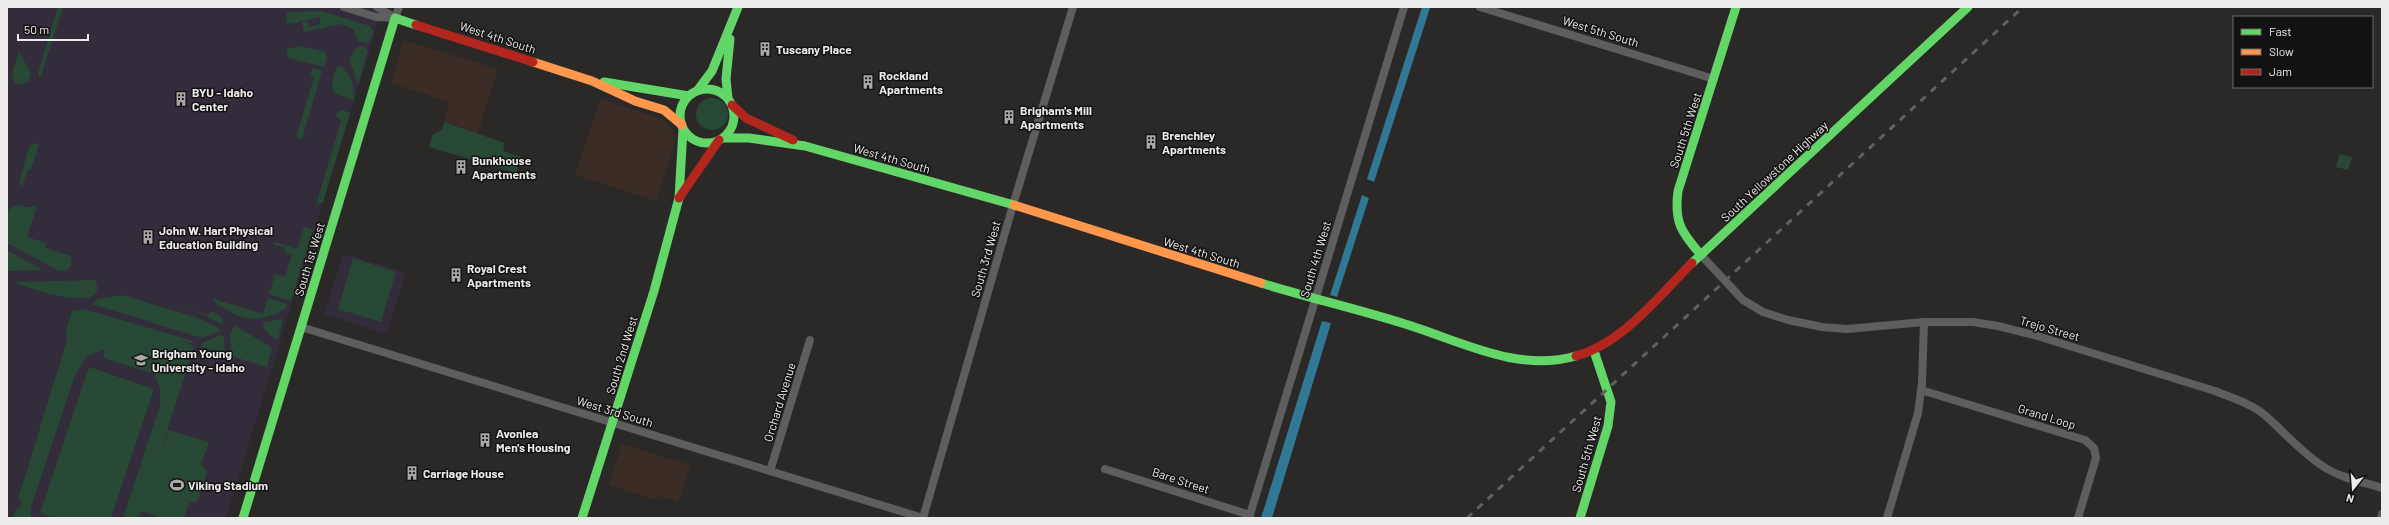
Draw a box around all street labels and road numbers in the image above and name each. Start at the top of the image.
street label: West 5th South [1561,13,1641,49]
street label: West 4th South [458,18,538,56]
street label: South 5th West [1666,90,1704,170]
street label: South Yellowstone Highway [1718,117,1831,224]
street label: West 4th South [852,140,932,176]
street label: South 3rd West [967,219,1003,299]
street label: South 4th West [1297,219,1333,299]
street label: South 1st West [291,220,327,298]
street label: West 4th South [1162,234,1242,270]
street label: Trejo Street [2018,313,2082,343]
street label: South 2nd West [602,314,640,396]
street label: Orchard Avenue [760,361,798,443]
street label: West 3rd South [575,393,655,429]
street label: Grand Loop [2016,401,2078,431]
street label: South 5th West [1568,414,1604,494]
street label: Bare Street [1151,464,1211,496]

